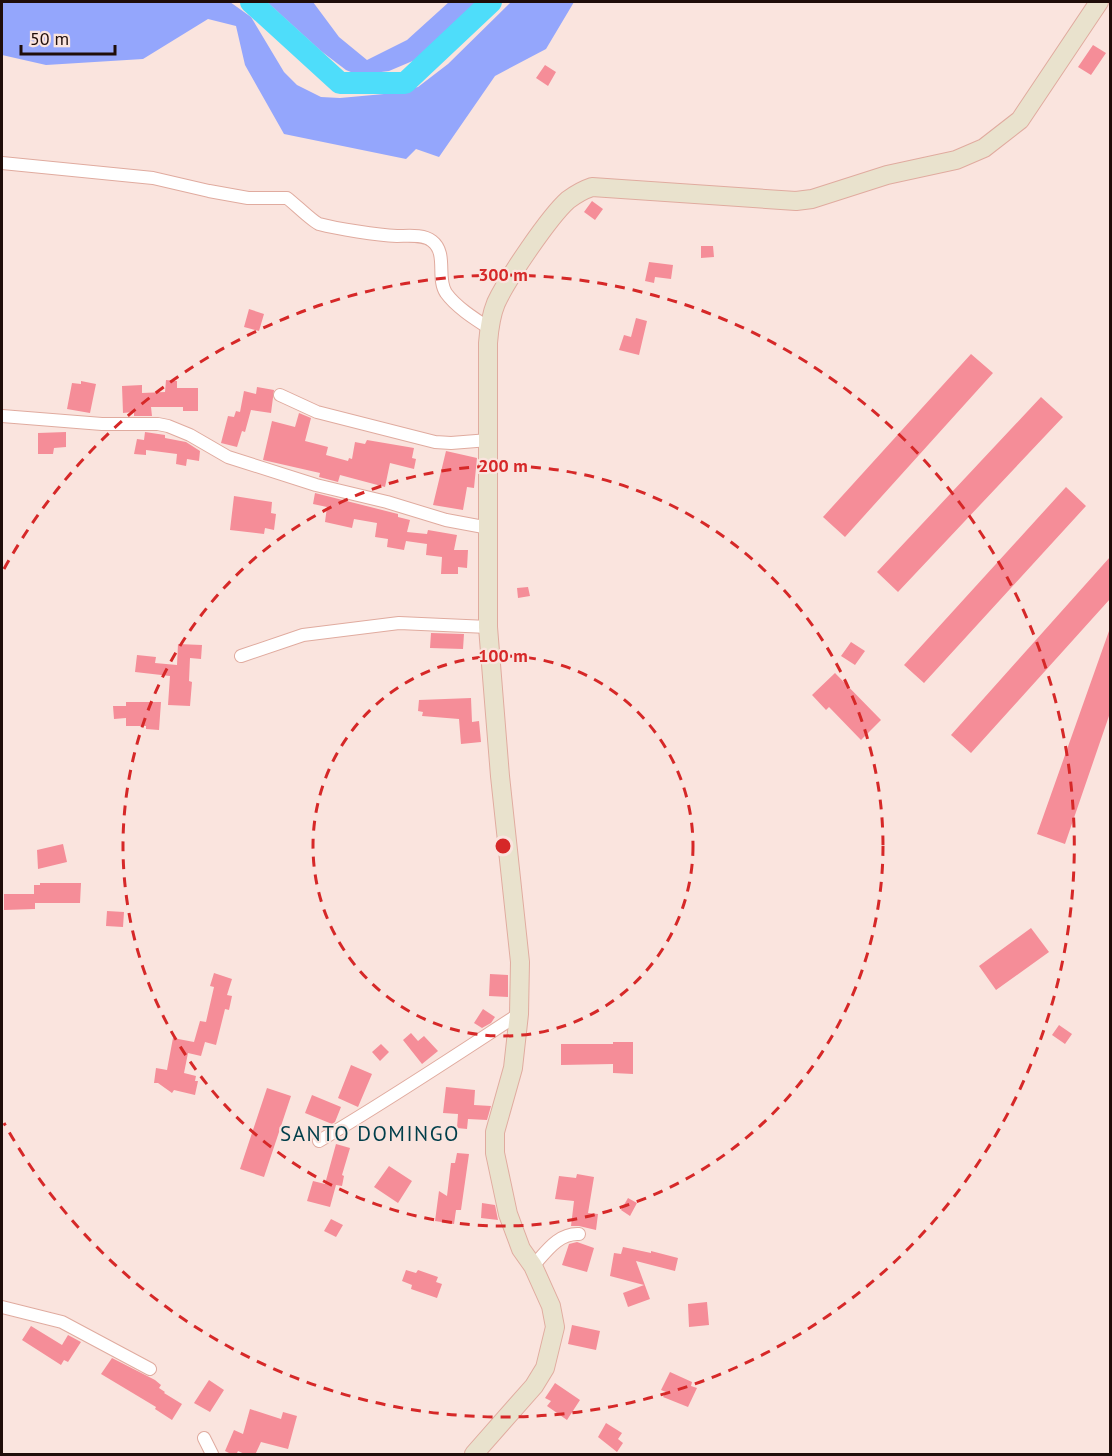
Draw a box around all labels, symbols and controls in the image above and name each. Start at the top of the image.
scale bar [21,18,116,56]
text: 50 m [30,27,69,50]
text: 300 m [478,263,528,286]
text: 200 m [478,454,528,477]
text: 100 m [478,644,528,667]
centre of rings [493,836,513,856]
district label: SANTO DOMINGO [280,1120,460,1147]

